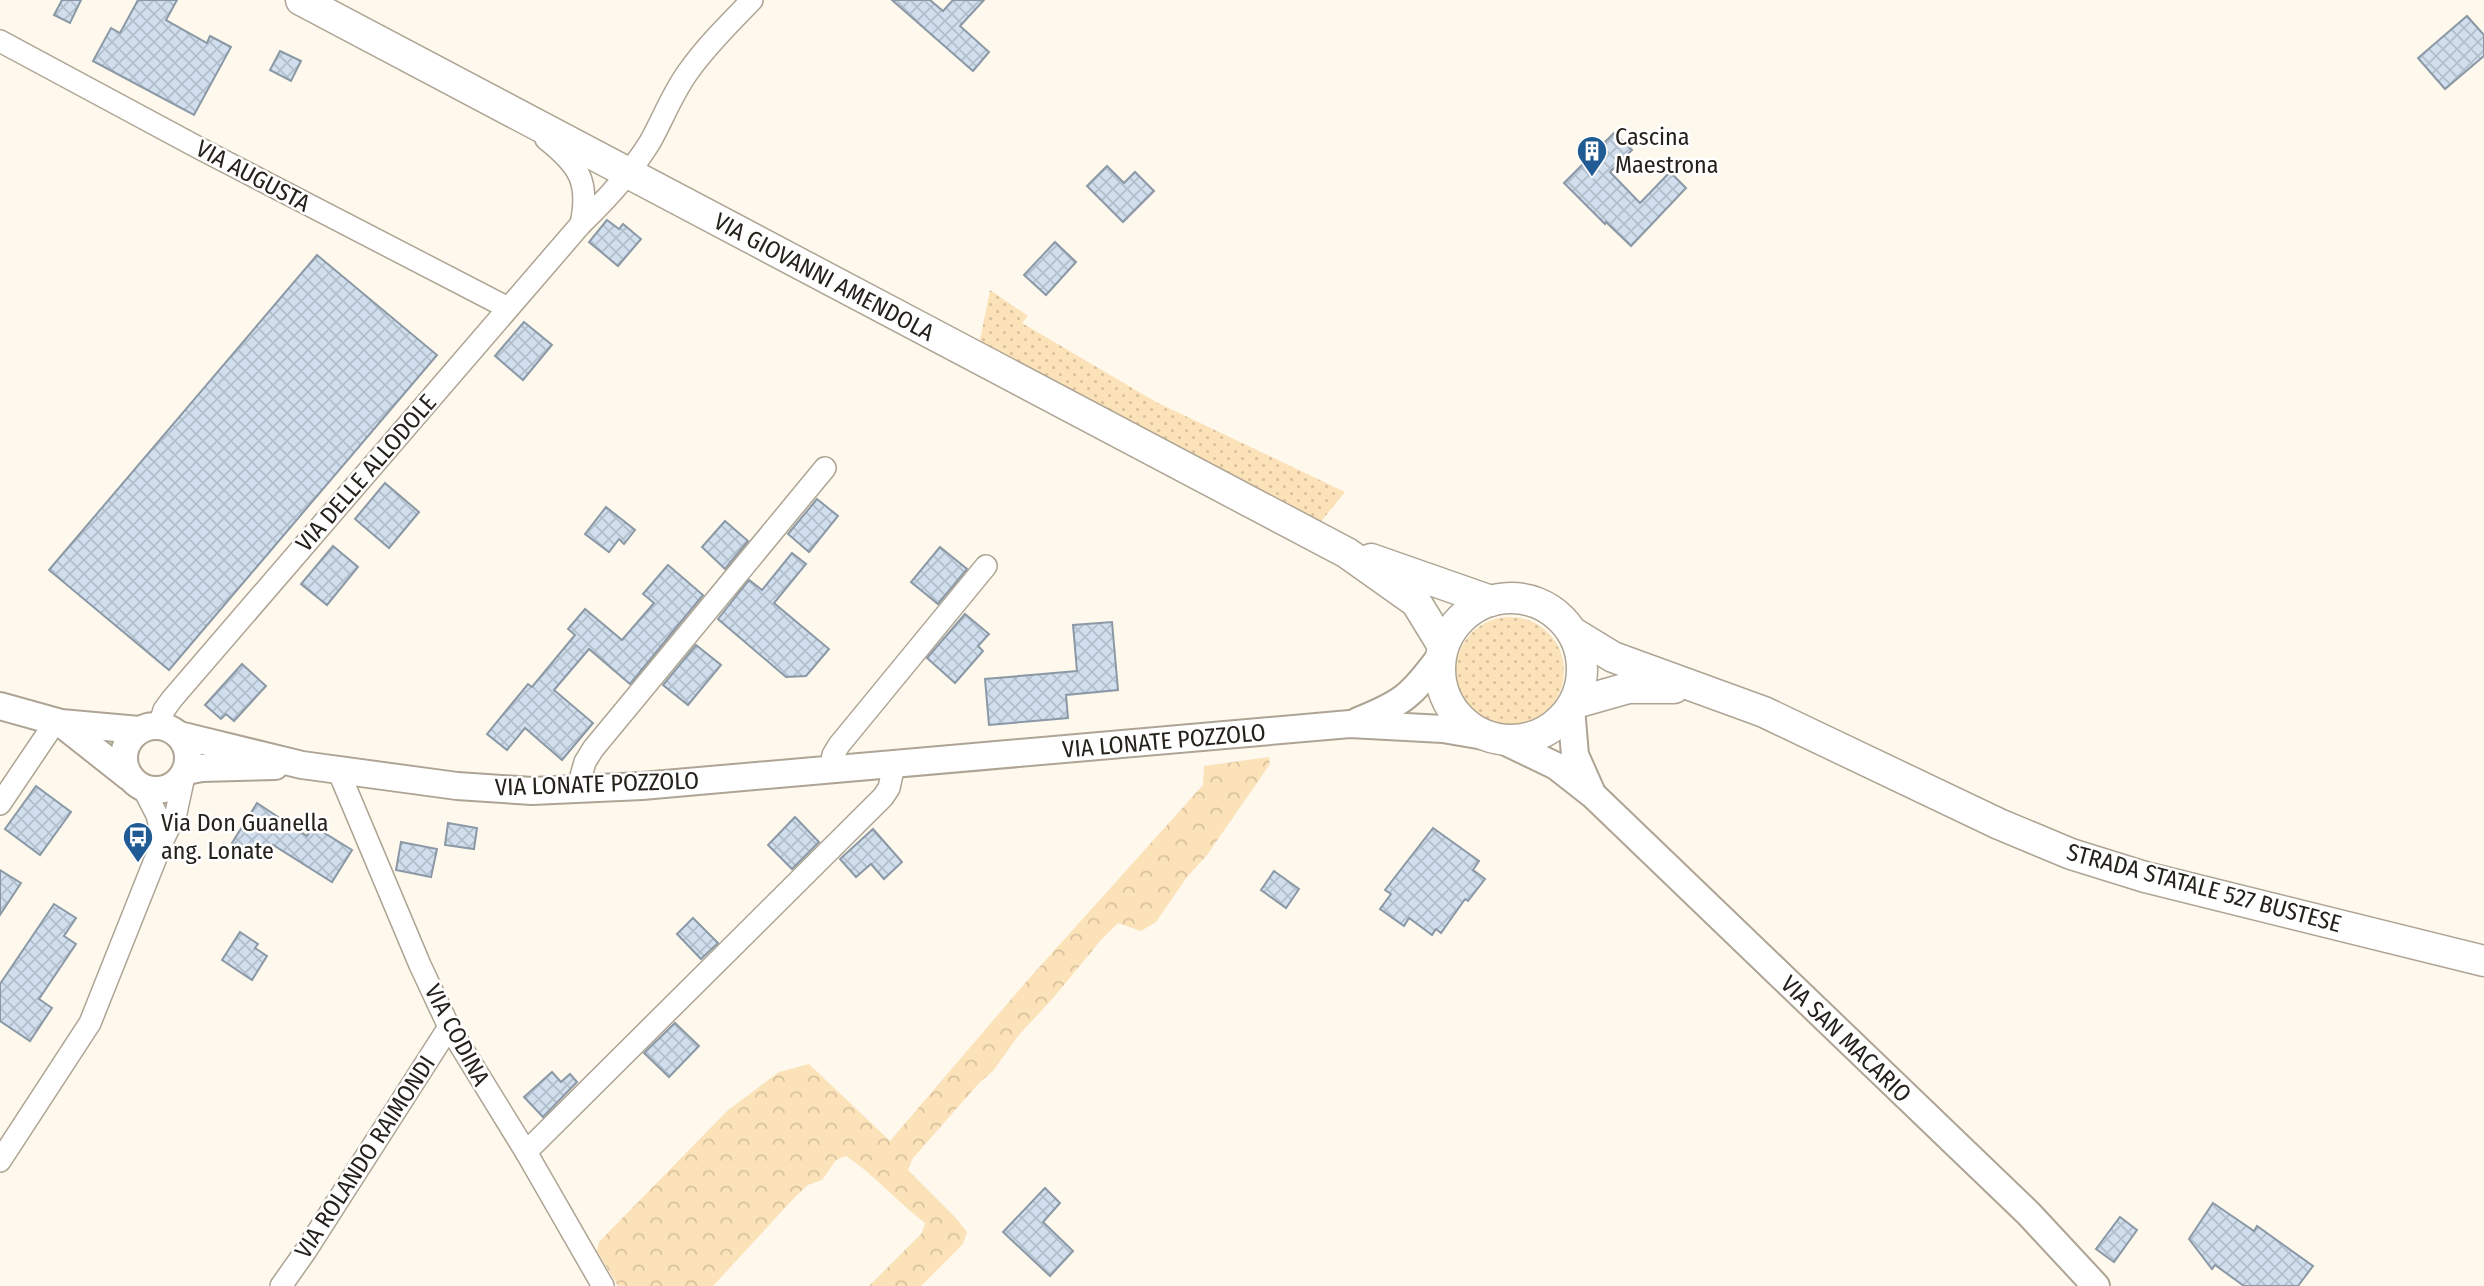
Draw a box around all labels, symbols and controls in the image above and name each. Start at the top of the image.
place label: Cascina Maestrona [1615,123,1719,179]
street label: VIA AUGUSTA [191,134,315,218]
building icon: Cascina Maestrona [1575,134,1609,178]
street label: VIA GIOVANNI AMENDOLA [709,207,939,347]
street label: VIA DELLE ALLODOLE [290,389,442,557]
street label: VIA LONATE POZZOLO [1061,718,1267,764]
street label: VIA LONATE POZZOLO [495,766,699,802]
place label: Via Don Guanella ang. Lonate [161,809,328,865]
bus stop icon: Via Don Guanella ang. Lonate [121,820,155,864]
street label: STRADA STATALE 527 BUSTESE [2064,838,2344,938]
street label: VIA SAN MACARIO [1775,970,1917,1108]
street label: VIA CODINA [419,979,496,1091]
street label: VIA ROLANDO RAIMONDI [289,1050,441,1264]

